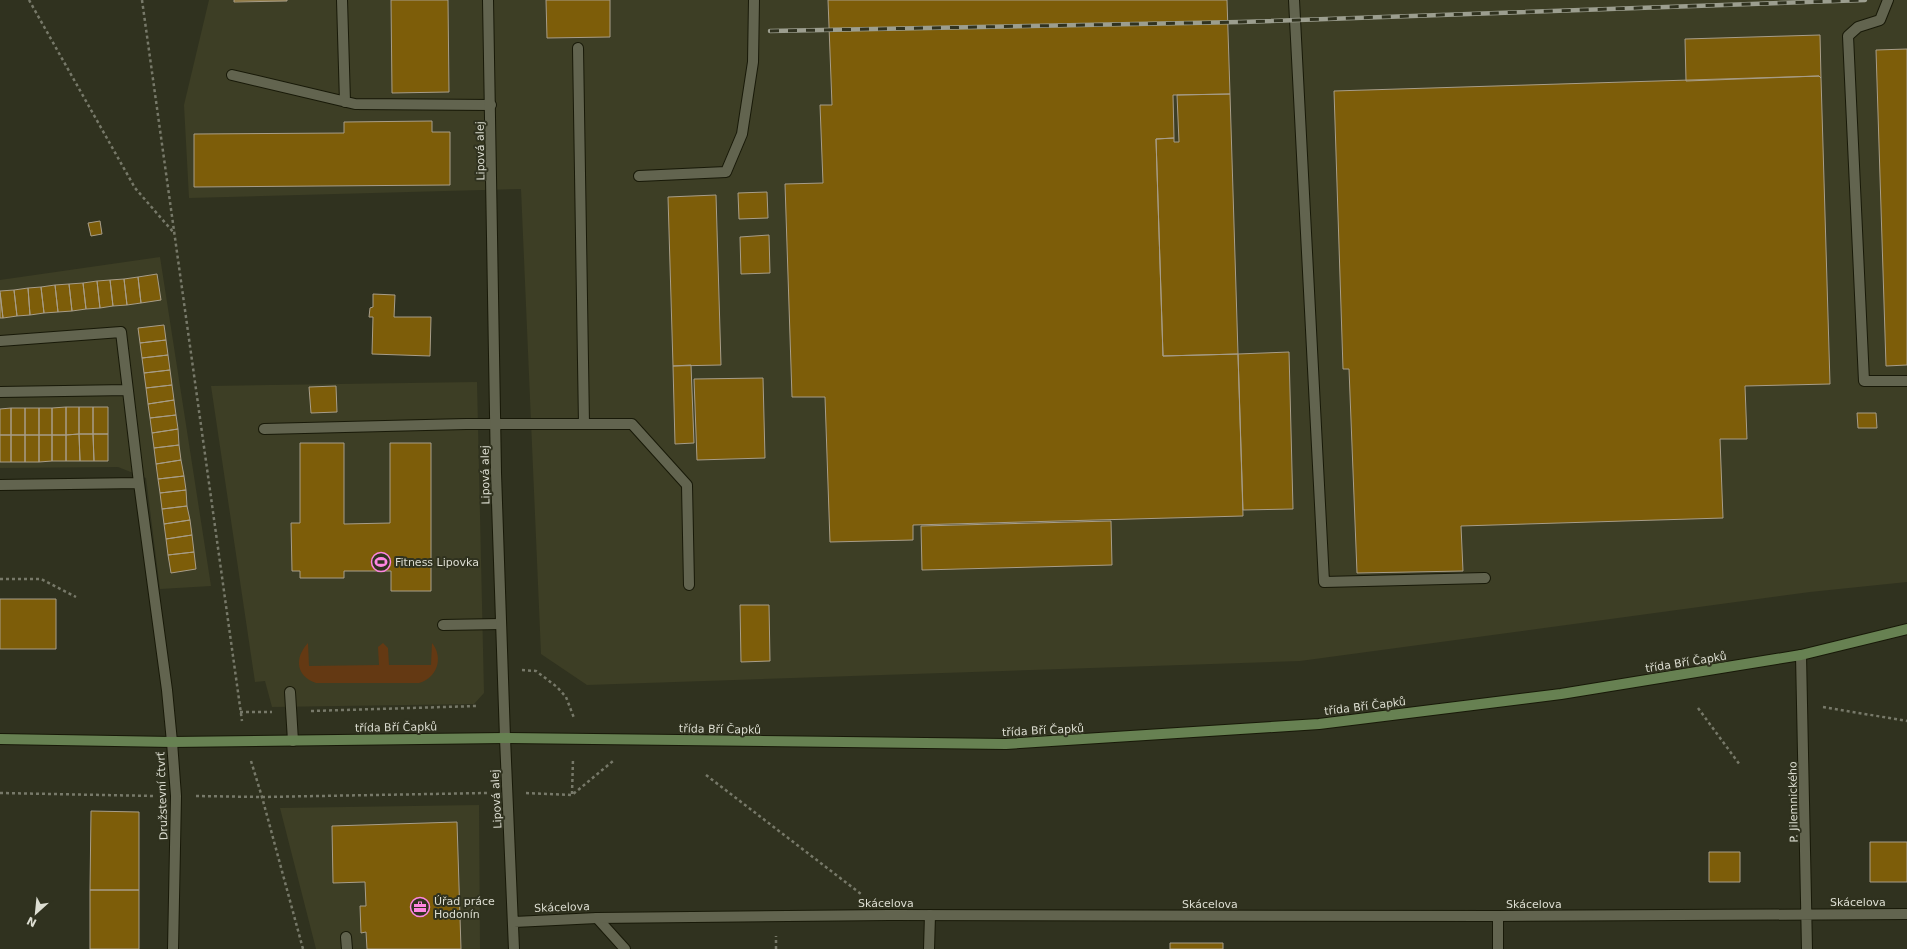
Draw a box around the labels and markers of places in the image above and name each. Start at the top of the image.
sports icon: Fitness Lipovka [370,551,392,573]
place label: Fitness Lipovka [395,556,479,569]
place label: Úřad práce Hodonín [434,895,495,921]
office icon: Úřad práce Hodonín [409,896,431,918]

